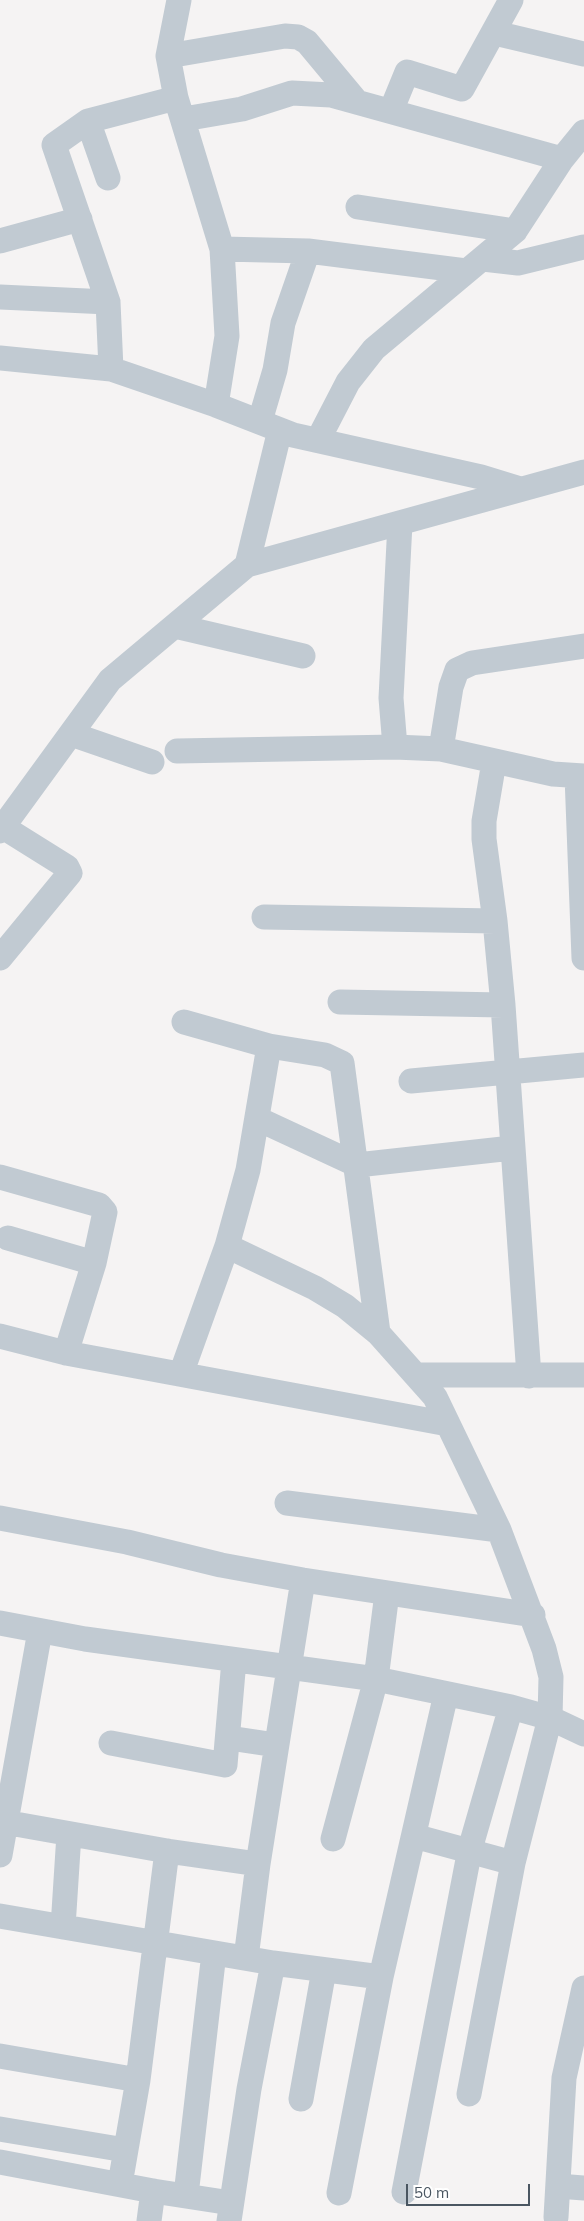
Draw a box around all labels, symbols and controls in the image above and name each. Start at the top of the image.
scale bar [409,2174,533,2206]
text: 50 m [414,2183,449,2202]

